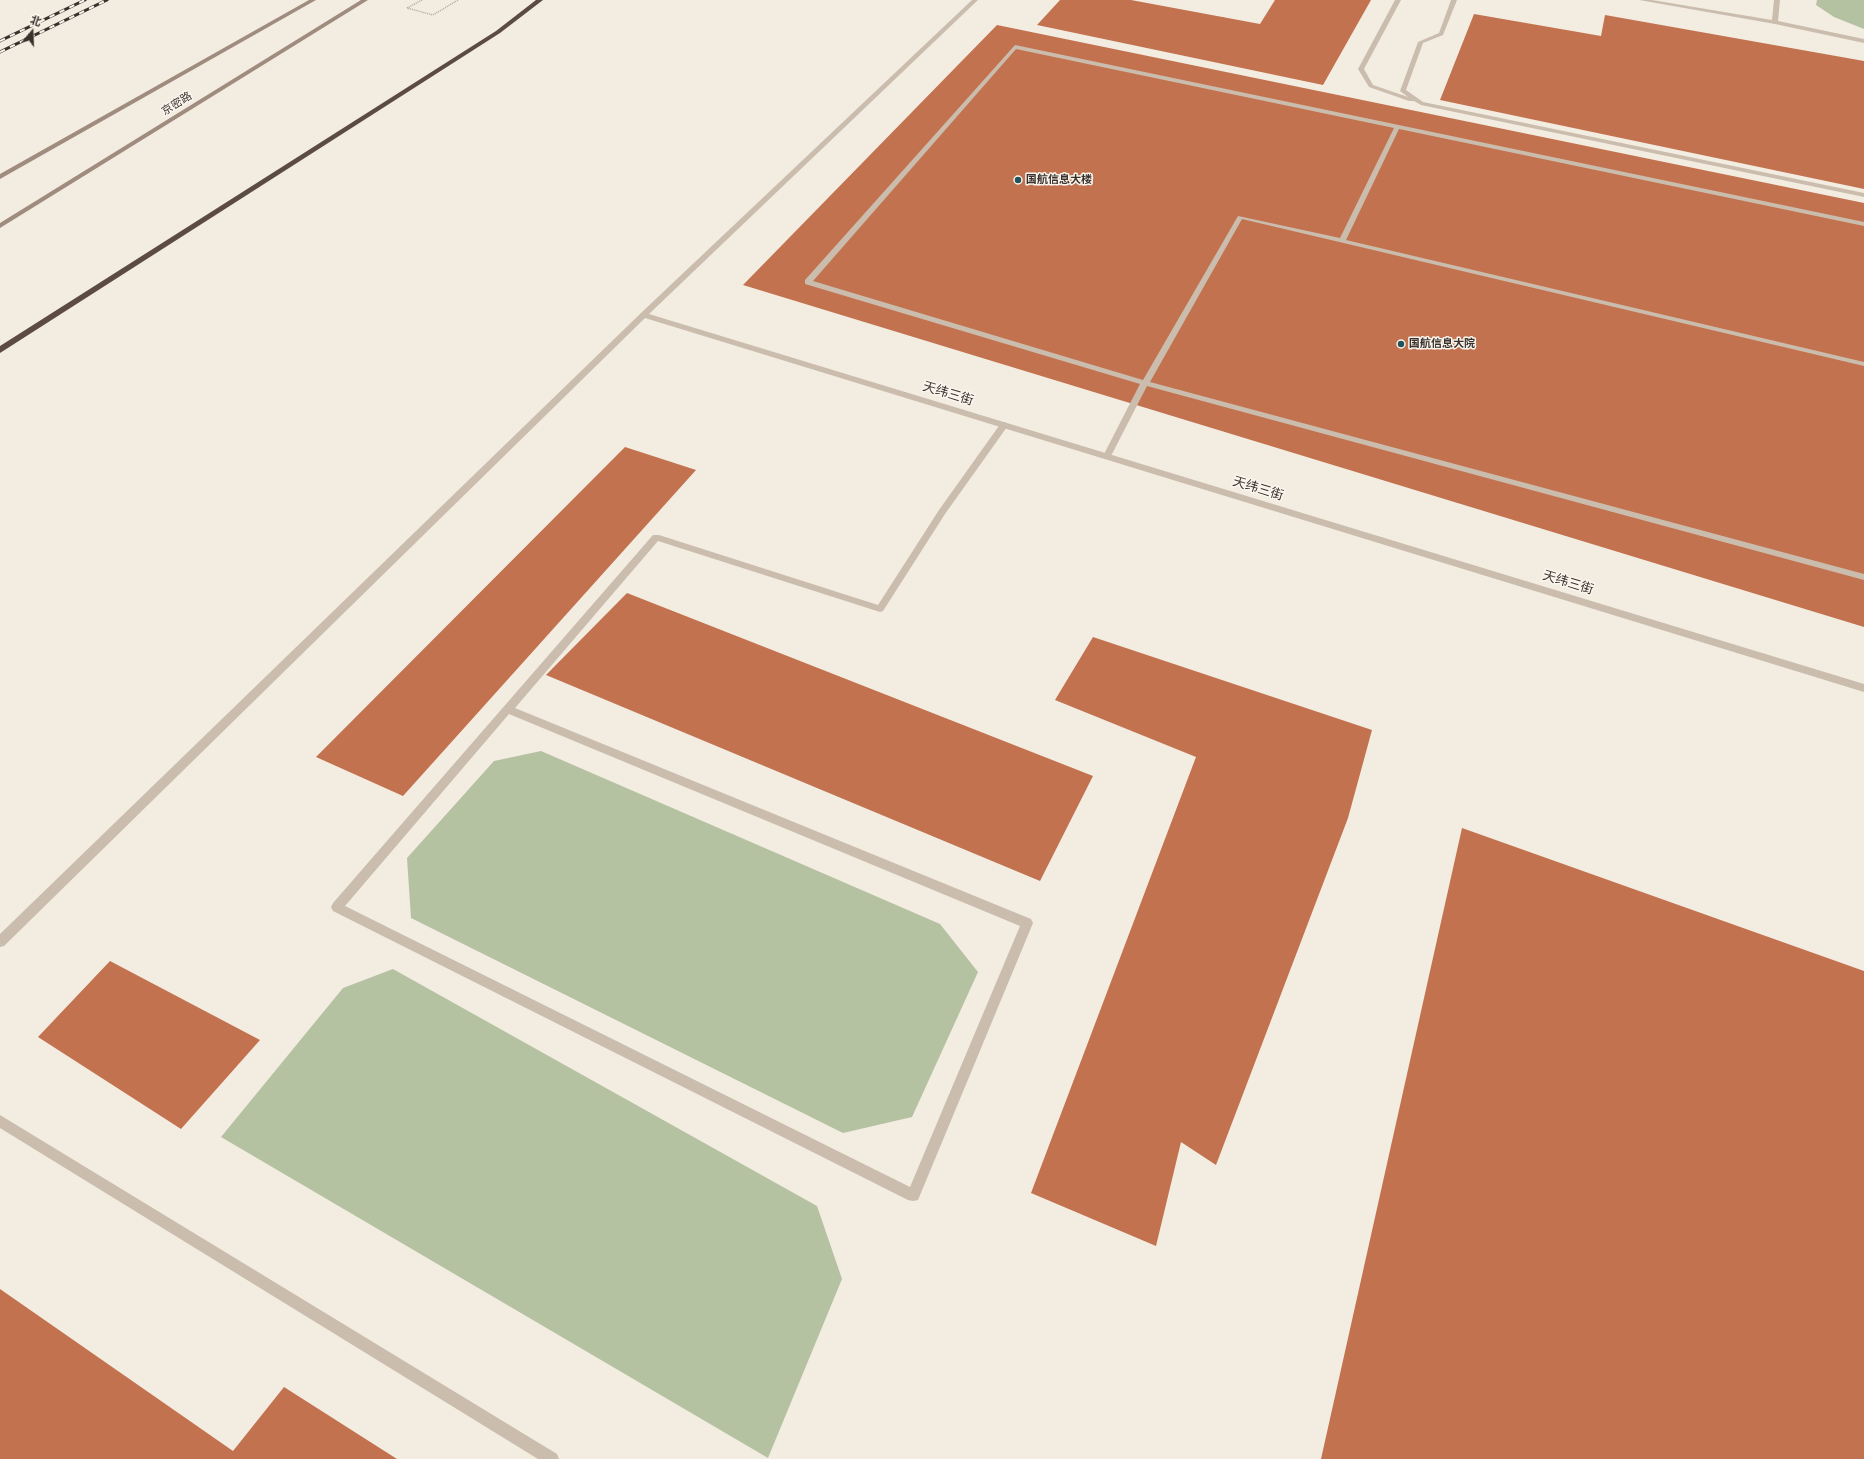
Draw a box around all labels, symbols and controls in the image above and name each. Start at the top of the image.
north arrow [12,12,52,52]
text: 北 [28,12,43,29]
street label: 京密路 [160,90,194,118]
place label: 国航信息大楼 [1026,173,1092,187]
marker: 国航信息大楼 [1013,175,1023,185]
place label: 国航信息大院 [1409,337,1475,351]
marker: 国航信息大院 [1396,339,1406,349]
street label: 天纬三街 [921,379,975,409]
street label: 天纬三街 [1231,474,1285,504]
street label: 天纬三街 [1541,568,1595,598]

